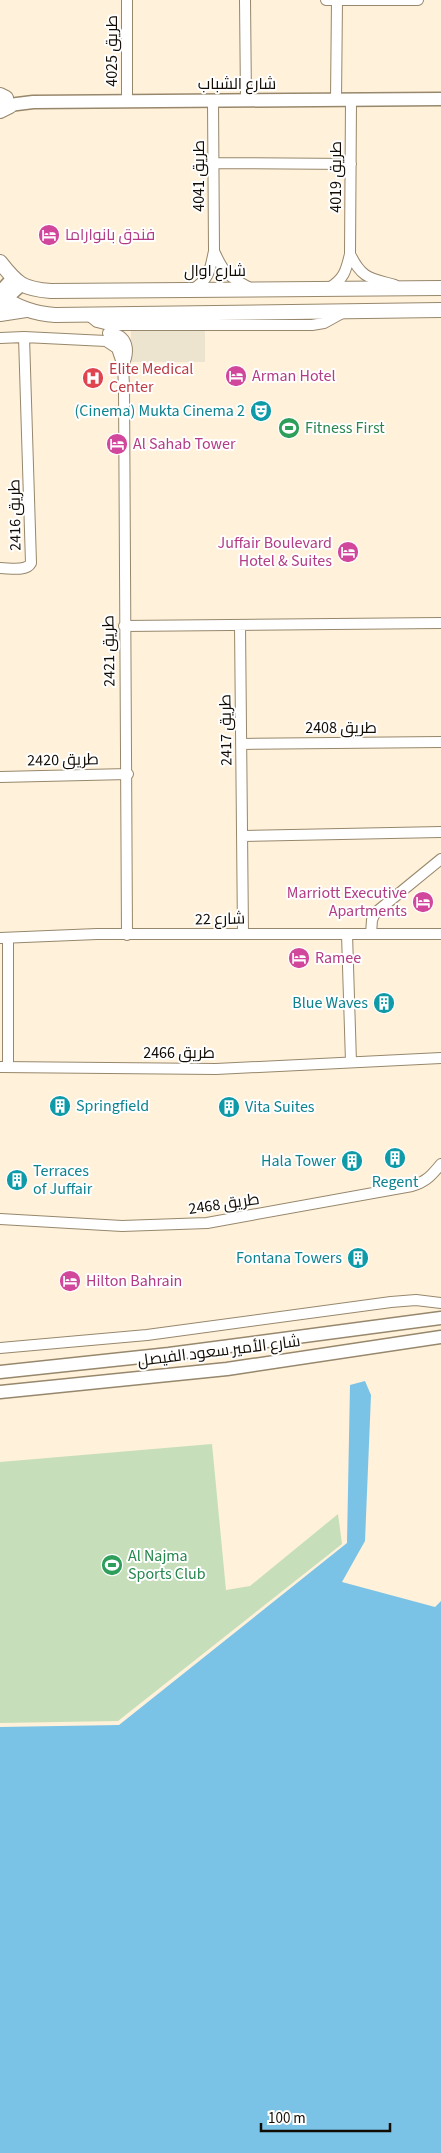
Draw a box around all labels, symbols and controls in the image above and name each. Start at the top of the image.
street label: طريق 4025 [101,15,123,87]
street label: شارع الشباب [198,73,276,95]
street label: طريق 4041 [188,140,210,212]
street label: طريق 4019 [325,141,347,213]
hotel icon: فندق بانواراما [37,223,61,247]
place label: فندق بانواراما [65,224,155,246]
street label: شارع اوال [184,260,246,282]
place label: Elite Medical Center [109,358,193,398]
hotel icon: Arman Hotel [224,364,248,388]
place label: Arman Hotel [252,365,336,387]
hospital icon: Elite Medical Center [81,366,105,390]
theatre icon: (Cinema) Mukta Cinema 2 [249,399,273,423]
place label: (Cinema) Mukta Cinema 2 [75,400,245,422]
sports icon: Fitness First [277,416,301,440]
place label: Fitness First [305,417,385,439]
hotel icon: Al Sahab Tower [105,432,129,456]
place label: Al Sahab Tower [133,433,236,455]
street label: طريق 2416 [3,479,27,551]
place label: Juffair Boulevard Hotel & Suites [218,532,332,572]
hotel icon: Juffair Boulevard Hotel & Suites [336,540,360,564]
street label: طريق 2421 [97,615,121,687]
street label: طريق 2417 [214,694,238,766]
street label: طريق 2408 [305,717,377,739]
street label: طريق 2420 [27,748,99,772]
place label: Marriott Executive Apartments [287,882,407,922]
hotel icon: Marriott Executive Apartments [411,890,435,914]
street label: شارع 22 [195,908,245,930]
hotel icon: Ramee [287,946,311,970]
place label: Ramee [315,947,361,969]
building icon: Blue Waves [372,991,396,1015]
place label: Blue Waves [292,992,368,1014]
street label: طريق 2466 [143,1042,215,1064]
building icon: Springfield [48,1094,72,1118]
place label: Springfield [76,1095,149,1117]
building icon: Vita Suites [217,1095,241,1119]
place label: Vita Suites [245,1096,315,1118]
building icon: Regent [383,1146,407,1170]
building icon: Hala Tower [340,1149,364,1173]
place label: Hala Tower [261,1150,336,1172]
place label: Terraces of Juffair [33,1160,93,1200]
building icon: Terraces of Juffair [5,1168,29,1192]
place label: Regent [372,1171,419,1193]
street label: طريق 2468 [187,1188,261,1220]
building icon: Fontana Towers [346,1246,370,1270]
place label: Fontana Towers [236,1247,342,1269]
hotel icon: Hilton Bahrain [58,1269,82,1293]
place label: Hilton Bahrain [86,1270,182,1292]
street label: شارع الأمير سعود الفيصل [136,1330,302,1372]
place label: Al Najma Sports Club [128,1545,206,1585]
sports icon: Al Najma Sports Club [100,1553,124,1577]
scale bar [261,2100,390,2132]
text: 100 m [268,2108,306,2129]

